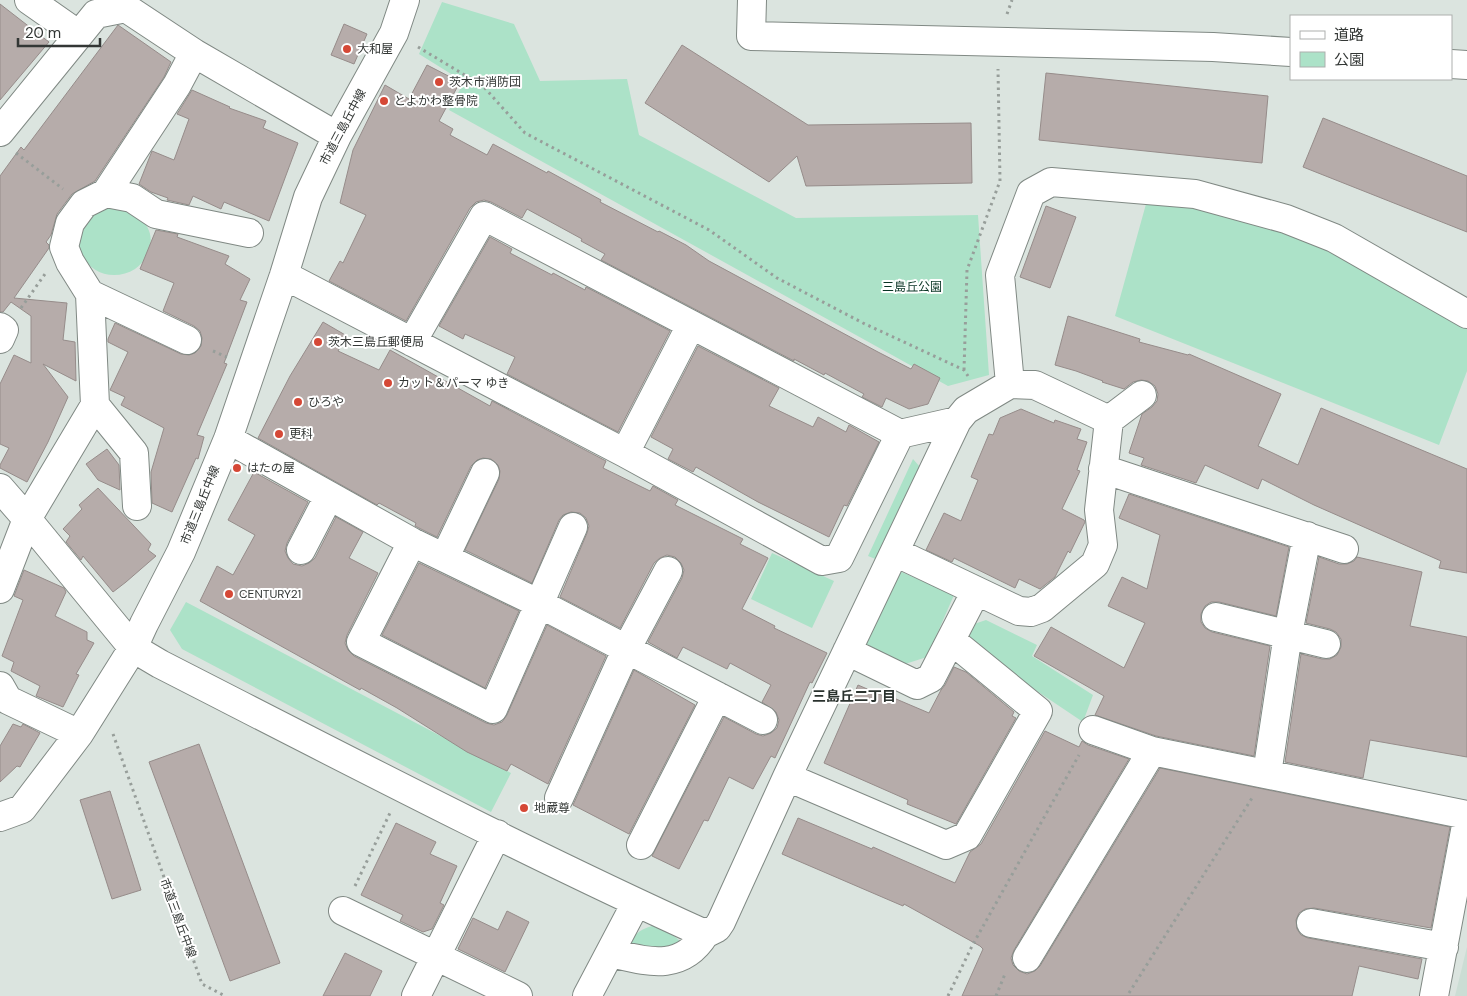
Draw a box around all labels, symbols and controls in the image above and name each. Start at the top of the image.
scale bar [18,15,100,47]
legend [1290,15,1452,80]
text: 20 m [25,23,61,43]
text: 道路 [1334,25,1364,45]
place label: 大和屋 [357,41,393,57]
marker: 大和屋 [341,43,353,55]
text: 公園 [1334,50,1364,70]
place label: 茨木市消防団 [449,74,521,90]
marker: 茨木市消防団 [433,76,445,88]
street label: 市道三島丘中線 [316,86,370,168]
place label: とよかわ整骨院 [394,93,478,109]
marker: とよかわ整骨院 [378,95,390,107]
park label: 三島丘公園 [882,279,942,295]
place label: 茨木三島丘郵便局 [328,334,424,350]
marker: 茨木三島丘郵便局 [312,336,324,348]
place label: カット＆パーマ ゆき [398,375,509,391]
marker: カット＆パーマ ゆき [382,377,394,389]
place label: ひろや [308,394,344,410]
marker: ひろや [292,396,304,408]
place label: 更科 [289,426,313,442]
marker: 更科 [273,428,285,440]
place label: はたの屋 [247,460,295,476]
marker: はたの屋 [231,462,243,474]
street label: 市道三島丘中線 [177,463,223,547]
place label: CENTURY21 [239,586,301,602]
marker: CENTURY21 [223,588,235,600]
district label: 三島丘二丁目 [812,687,896,705]
place label: 地蔵尊 [534,800,570,816]
marker: 地蔵尊 [518,802,530,814]
street label: 市道三島丘中線 [156,876,200,960]

